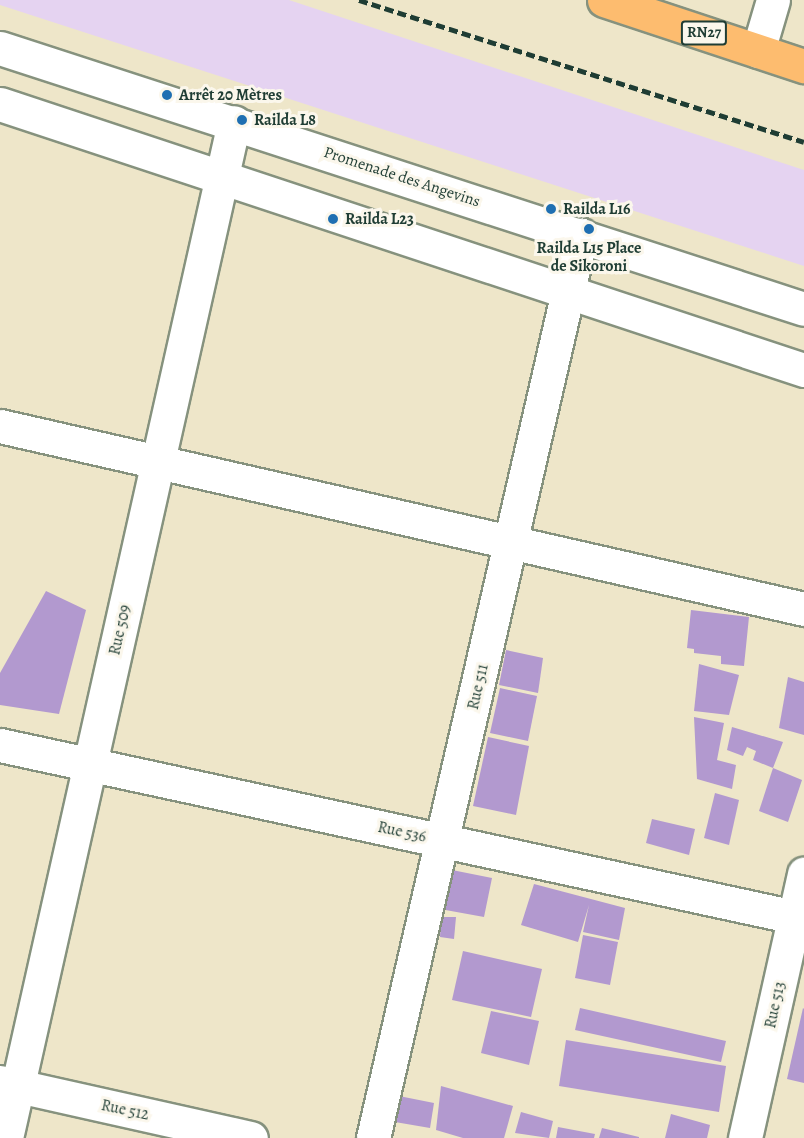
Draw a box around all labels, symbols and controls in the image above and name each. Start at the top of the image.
road number: RN27 [680,21,728,45]
place label: Arrêt 20 Mètres [179,85,282,105]
marker: Arrêt 20 Mètres [160,88,174,102]
place label: Railda L8 [254,110,316,130]
marker: Railda L8 [235,113,249,127]
street label: Promenade des Angevins [321,143,483,211]
place label: Railda L16 [563,199,630,219]
marker: Railda L16 [544,202,558,216]
place label: Railda L23 [345,209,414,229]
marker: Railda L23 [326,212,340,226]
marker: Railda L15 Place de Sikoroni [582,222,596,236]
place label: Railda L15 Place de Sikoroni [537,238,641,276]
street label: Rue 509 [105,603,135,657]
street label: Rue 511 [463,662,493,712]
street label: Rue 536 [376,817,428,847]
street label: Rue 513 [761,980,789,1030]
street label: Rue 512 [99,1096,151,1124]

